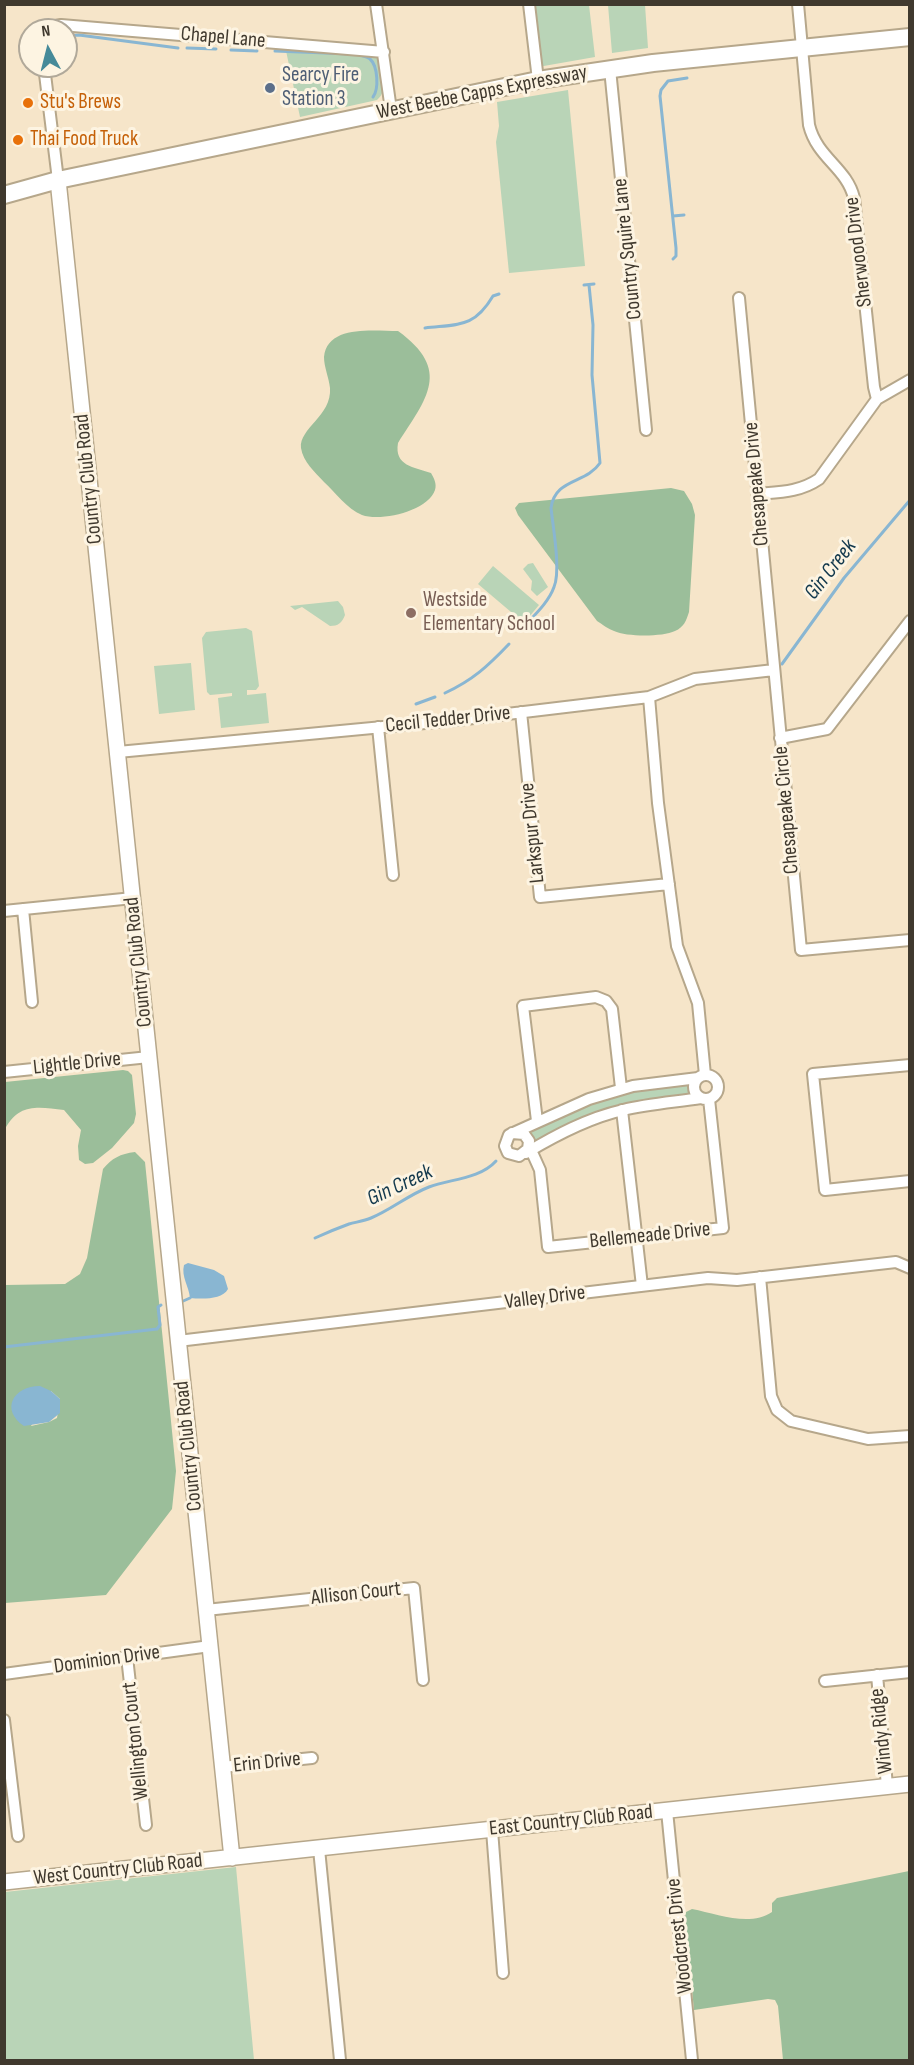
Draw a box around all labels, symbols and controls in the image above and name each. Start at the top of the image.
north arrow [18,18,78,78]
text: N [41,22,51,42]
street label: Chapel Lane [180,22,266,54]
street label: West Beebe Capps Expressway [375,60,589,126]
place label: Searcy Fire Station 3 [282,63,359,113]
marker: Searcy Fire Station 3 [263,81,277,95]
place label: Stu's Brews [40,90,121,116]
marker: Stu's Brews [21,96,35,110]
place label: Thai Food Truck [30,127,138,153]
marker: Thai Food Truck [11,133,25,147]
street label: Country Squire Lane [608,177,648,321]
street label: Sherwood Drive [840,196,878,308]
street label: Country Club Road [70,413,108,545]
street label: Chesapeake Drive [739,421,775,547]
water label: Gin Creek [799,535,863,605]
place label: Westside Elementary School [423,588,555,638]
marker: Westside Elementary School [404,606,418,620]
street label: Cecil Tedder Drive [384,701,512,739]
street label: Chesapeake Circle [769,745,805,875]
street label: Larkspur Drive [515,782,551,884]
street label: Country Club Road [120,896,158,1028]
street label: Lightle Drive [32,1047,122,1081]
water label: Gin Creek [363,1159,437,1213]
street label: Bellemeade Drive [588,1217,712,1255]
street label: Valley Drive [503,1281,587,1315]
street label: Country Club Road [170,1380,208,1512]
street label: Allison Court [310,1577,402,1611]
street label: Dominion Drive [52,1640,162,1680]
street label: Wellington Court [117,1681,155,1801]
street label: Windy Ridge [865,1687,899,1775]
street label: Erin Drive [232,1747,302,1779]
street label: East Country Club Road [488,1800,654,1842]
street label: West Country Club Road [32,1849,204,1891]
street label: Woodcrest Drive [661,1877,699,1995]

